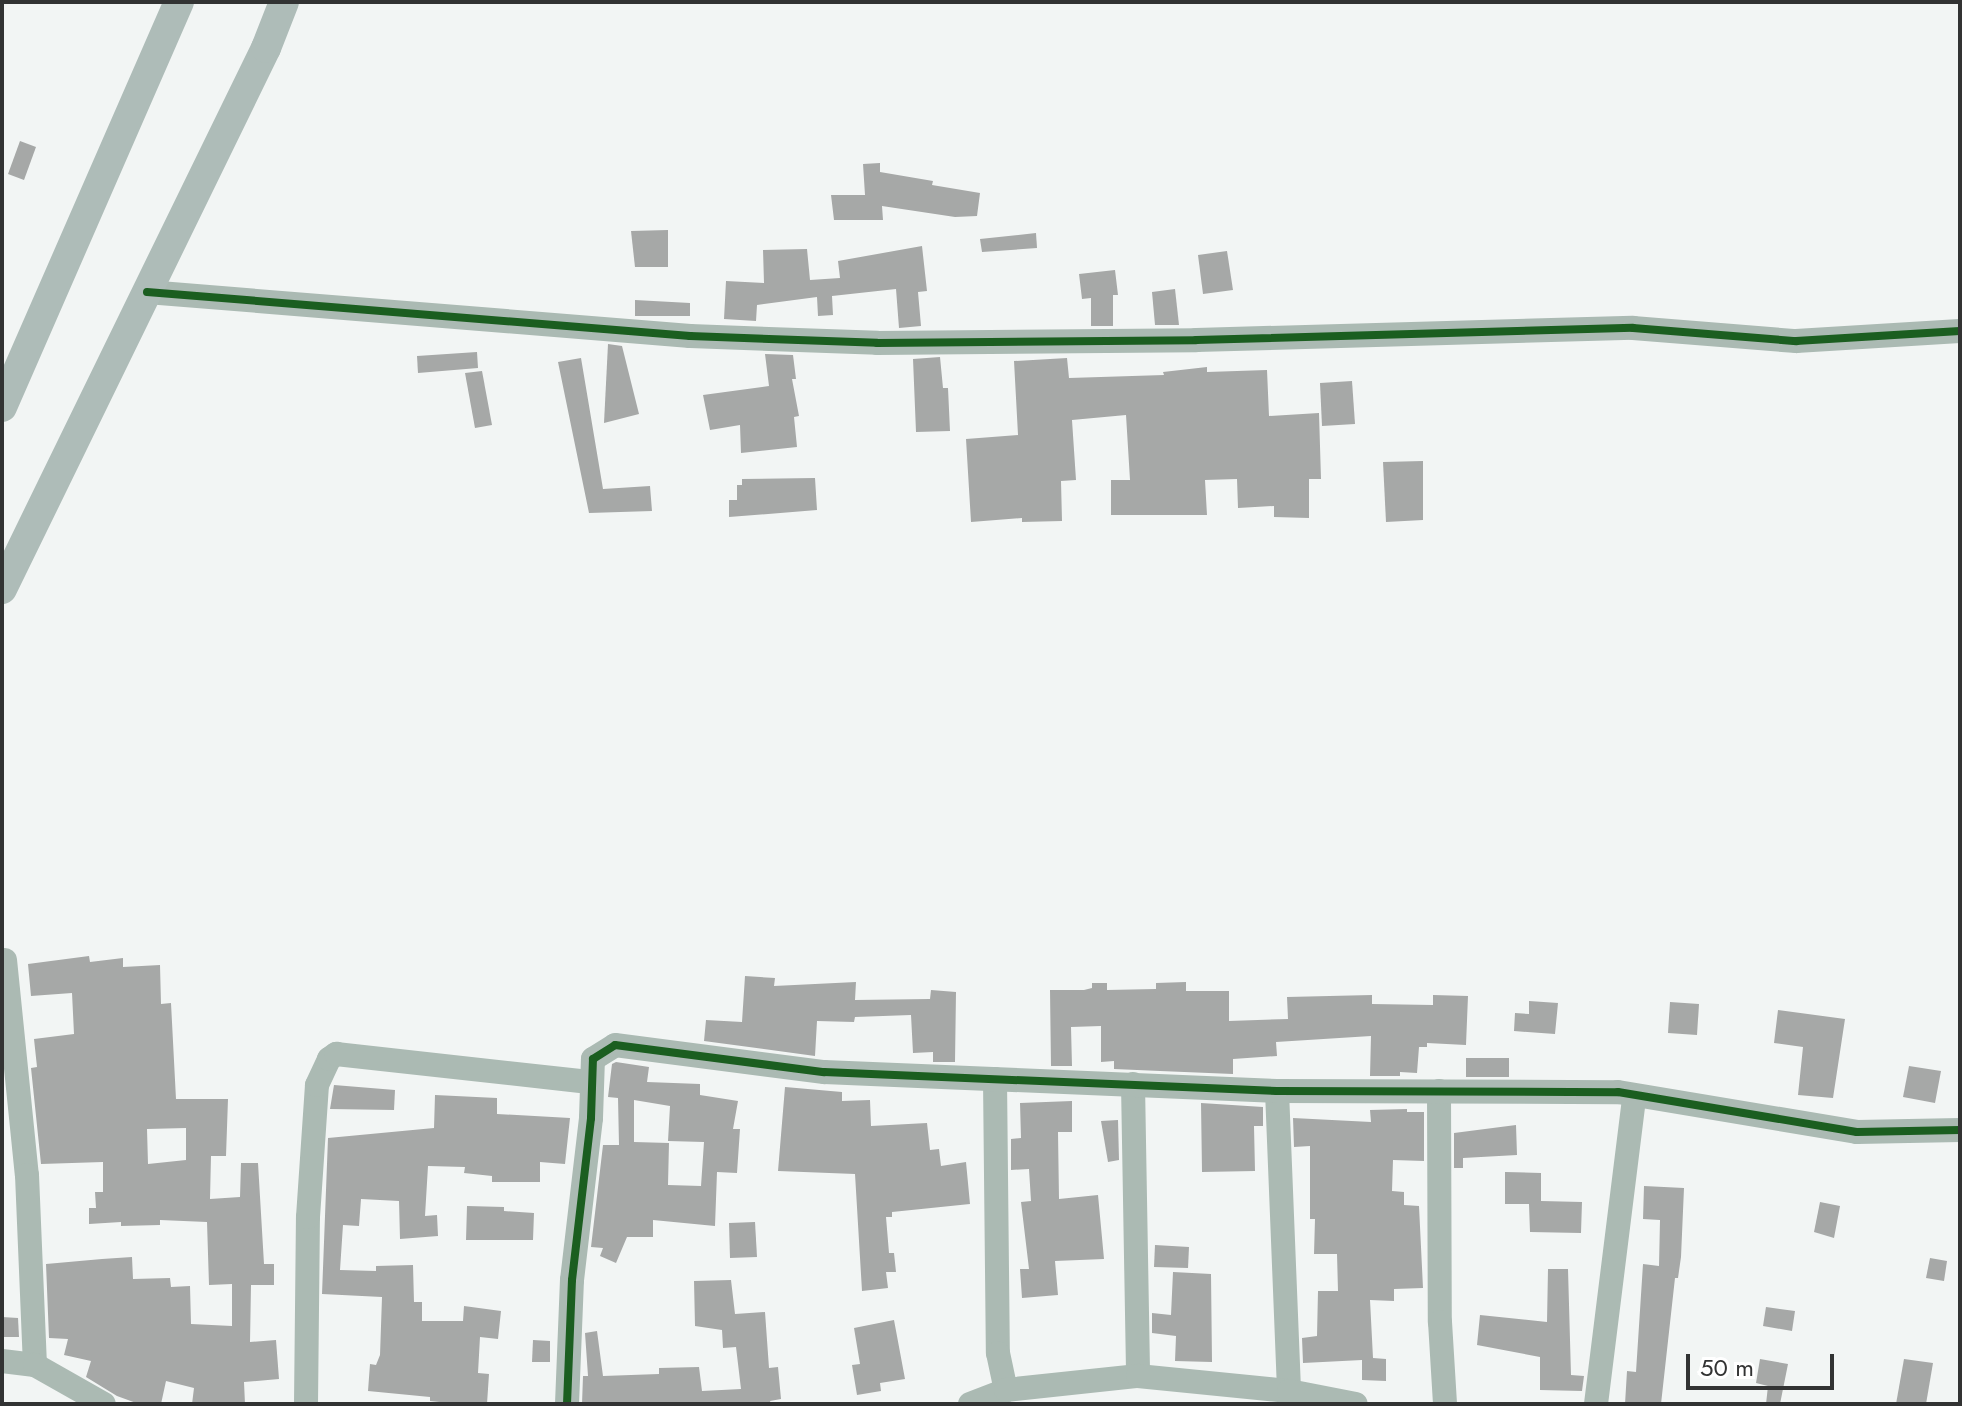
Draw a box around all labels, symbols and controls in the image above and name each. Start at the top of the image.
scale bar [1690,1338,1838,1388]
text: 50 m [1700,1350,1754,1385]

